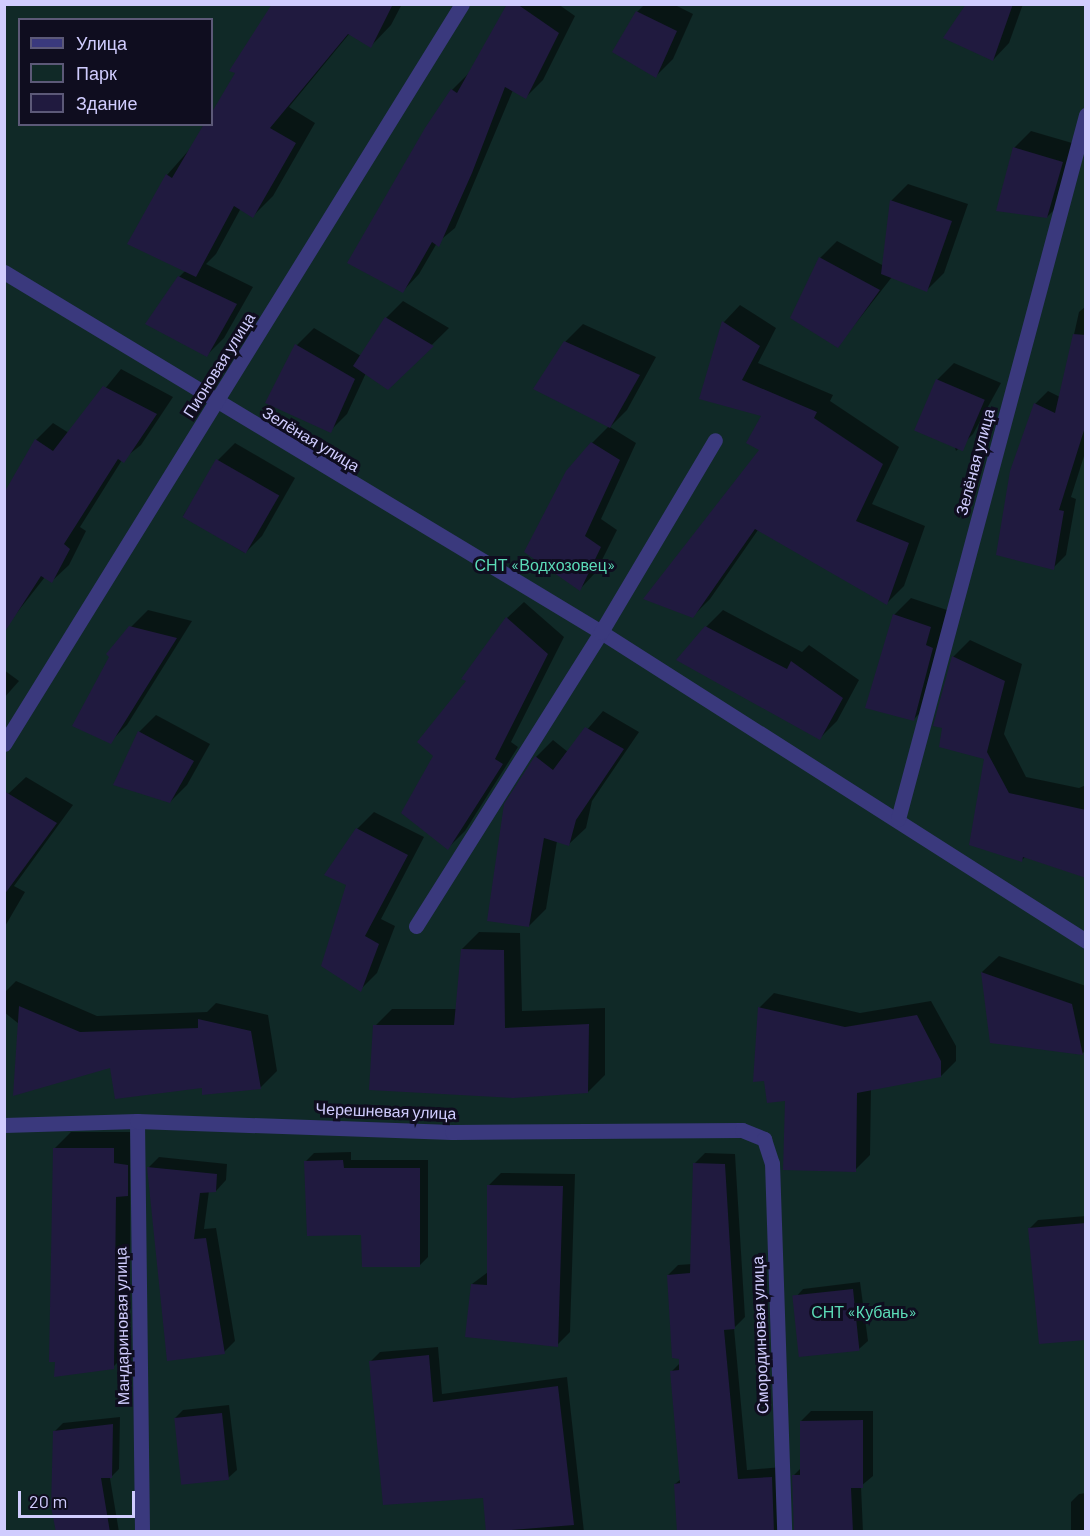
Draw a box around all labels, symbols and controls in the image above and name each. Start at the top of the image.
legend [18,18,213,126]
text: Улица [76,32,127,54]
text: Парк [76,62,117,84]
text: Здание [76,92,137,114]
street label: Пионовая улица [179,309,259,421]
street label: Зелёная улица [259,402,363,476]
street label: Зелёная улица [952,406,998,518]
park label: СНТ «Водхозовец» [475,555,615,575]
street label: Черешневая улица [315,1099,457,1123]
street label: Мандариновая улица [111,1247,133,1405]
street label: Смородиновая улица [748,1256,772,1414]
park label: СНТ «Кубань» [811,1302,917,1322]
scale bar [21,1479,138,1517]
text: 20 m [29,1490,67,1512]

